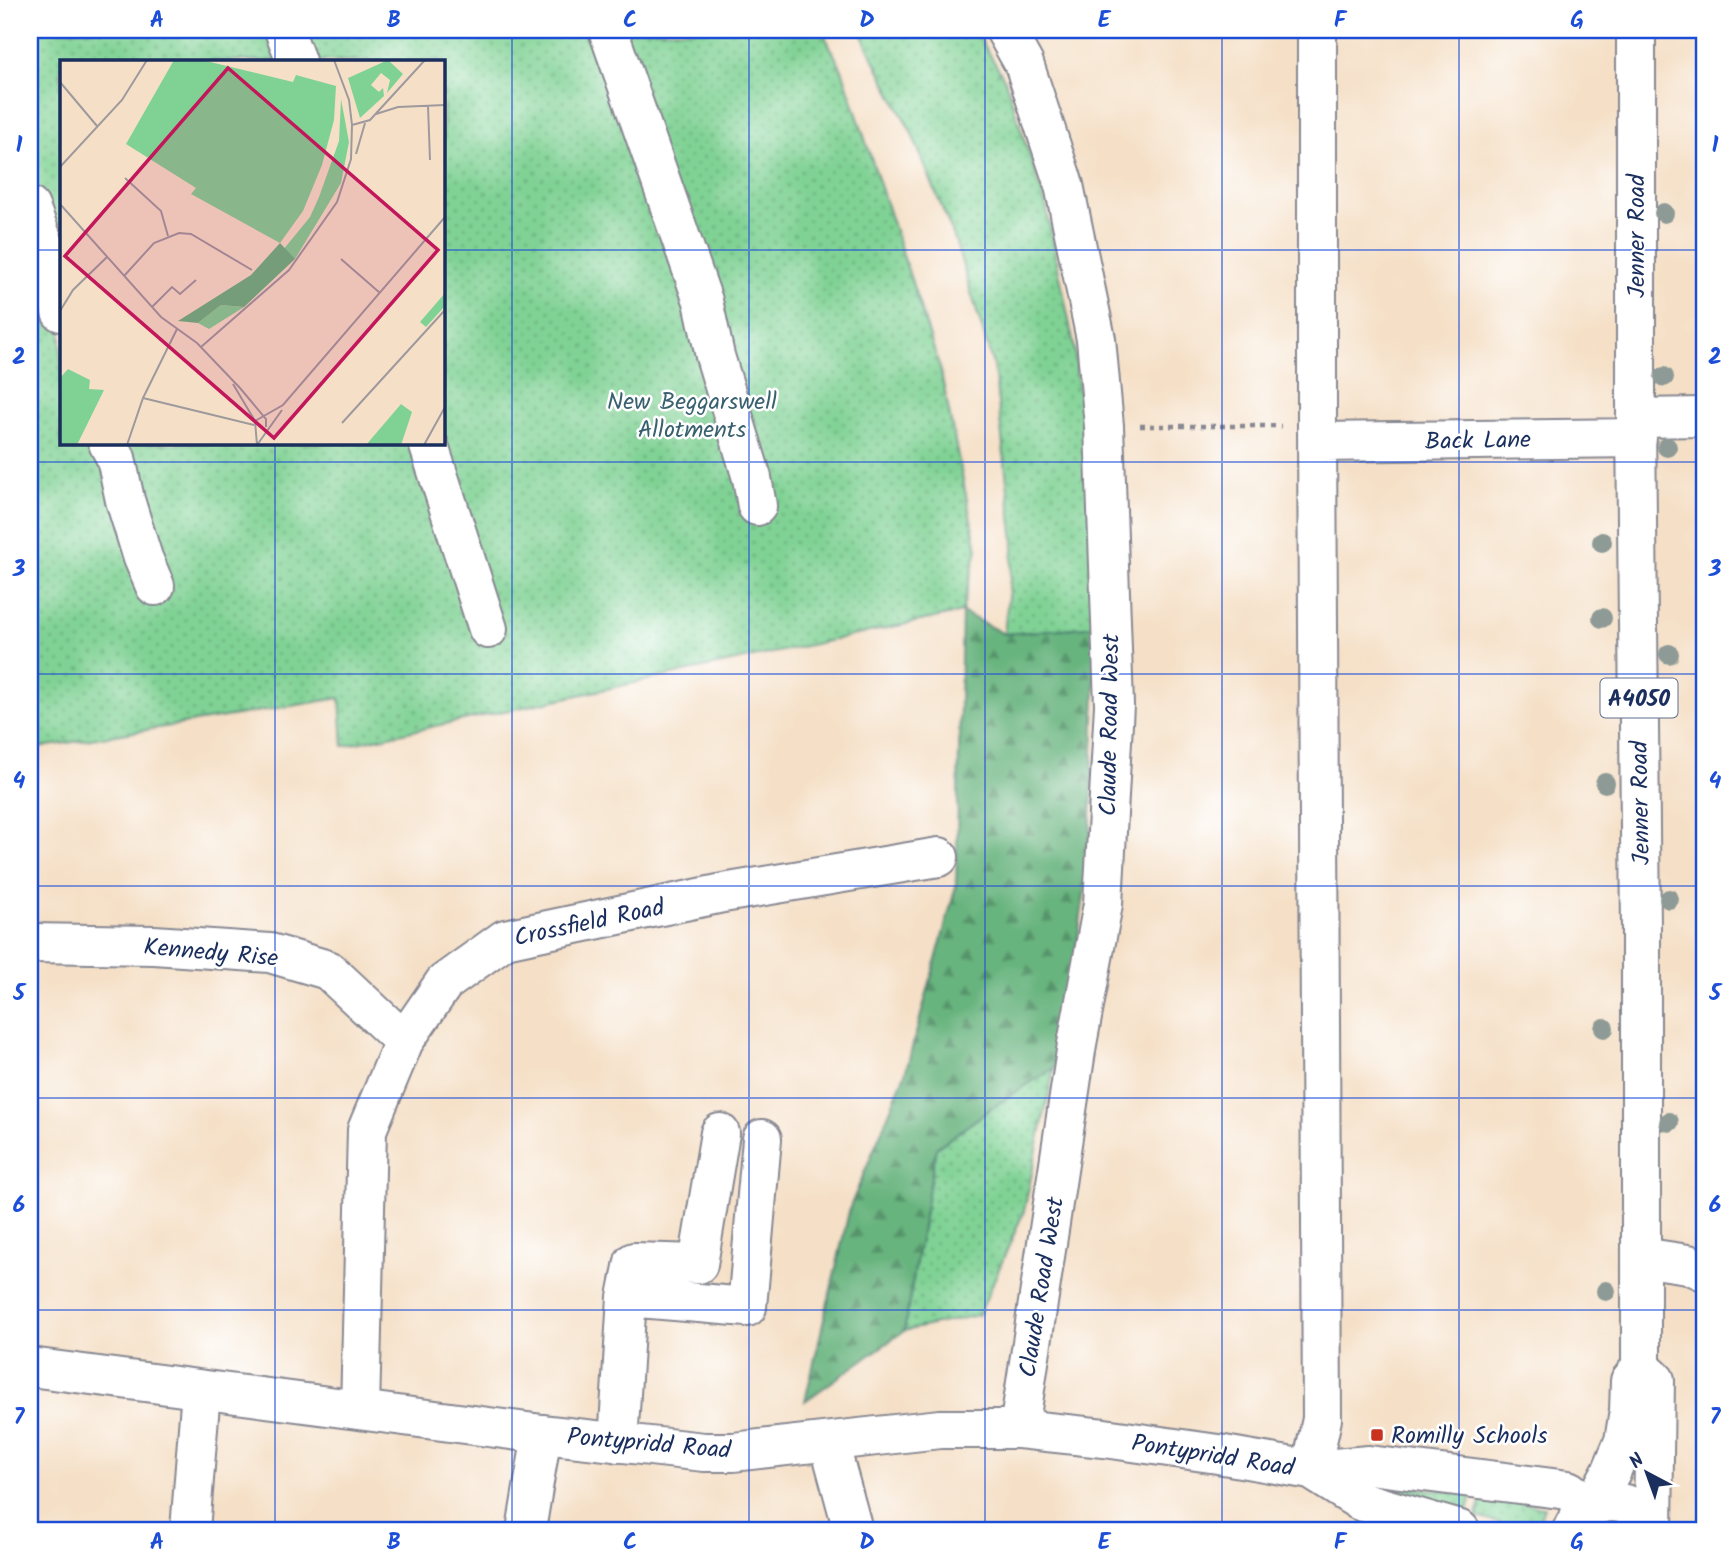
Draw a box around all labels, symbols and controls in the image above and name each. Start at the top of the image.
text: A [150,3,164,39]
text: B [387,3,401,39]
text: C [623,3,637,39]
text: D [859,3,875,39]
text: E [1098,3,1112,39]
text: F [1334,3,1348,39]
text: G [1570,3,1584,39]
inset map [60,60,444,444]
text: 1 [16,128,23,164]
text: 1 [1712,128,1719,164]
street label: Jenner Road [1618,173,1657,298]
text: 2 [12,340,26,376]
text: 2 [1708,340,1722,376]
park label: New Beggarswell Allotments [607,383,777,450]
street label: Back Lane [1425,421,1532,462]
text: 3 [12,552,26,588]
text: 3 [1708,552,1722,588]
street label: Claude Road West [1089,633,1132,816]
road number: A4050 [1600,678,1678,718]
street label: Jenner Road [1621,740,1662,865]
text: 4 [13,764,26,800]
text: 4 [1709,764,1722,800]
street label: Crossfield Road [511,888,669,958]
street label: Kennedy Rise [142,928,280,979]
text: 5 [12,976,27,1012]
text: 5 [1708,976,1723,1012]
text: 6 [13,1188,25,1224]
text: 6 [1709,1188,1721,1224]
street label: Claude Road West [1009,1193,1076,1380]
text: 7 [14,1400,26,1436]
text: 7 [1710,1400,1722,1436]
place label: Romilly Schools [1391,1417,1547,1456]
street label: Pontypridd Road [565,1418,733,1471]
street label: Pontypridd Road [1129,1424,1298,1489]
marker: Romilly Schools [1369,1427,1385,1443]
north arrow [1612,1438,1682,1508]
text: N [1623,1446,1652,1477]
text: A [150,1525,164,1560]
text: B [387,1525,401,1560]
text: C [623,1525,637,1560]
text: D [859,1525,875,1560]
text: E [1098,1525,1112,1560]
text: F [1334,1525,1348,1560]
text: G [1570,1525,1584,1560]

